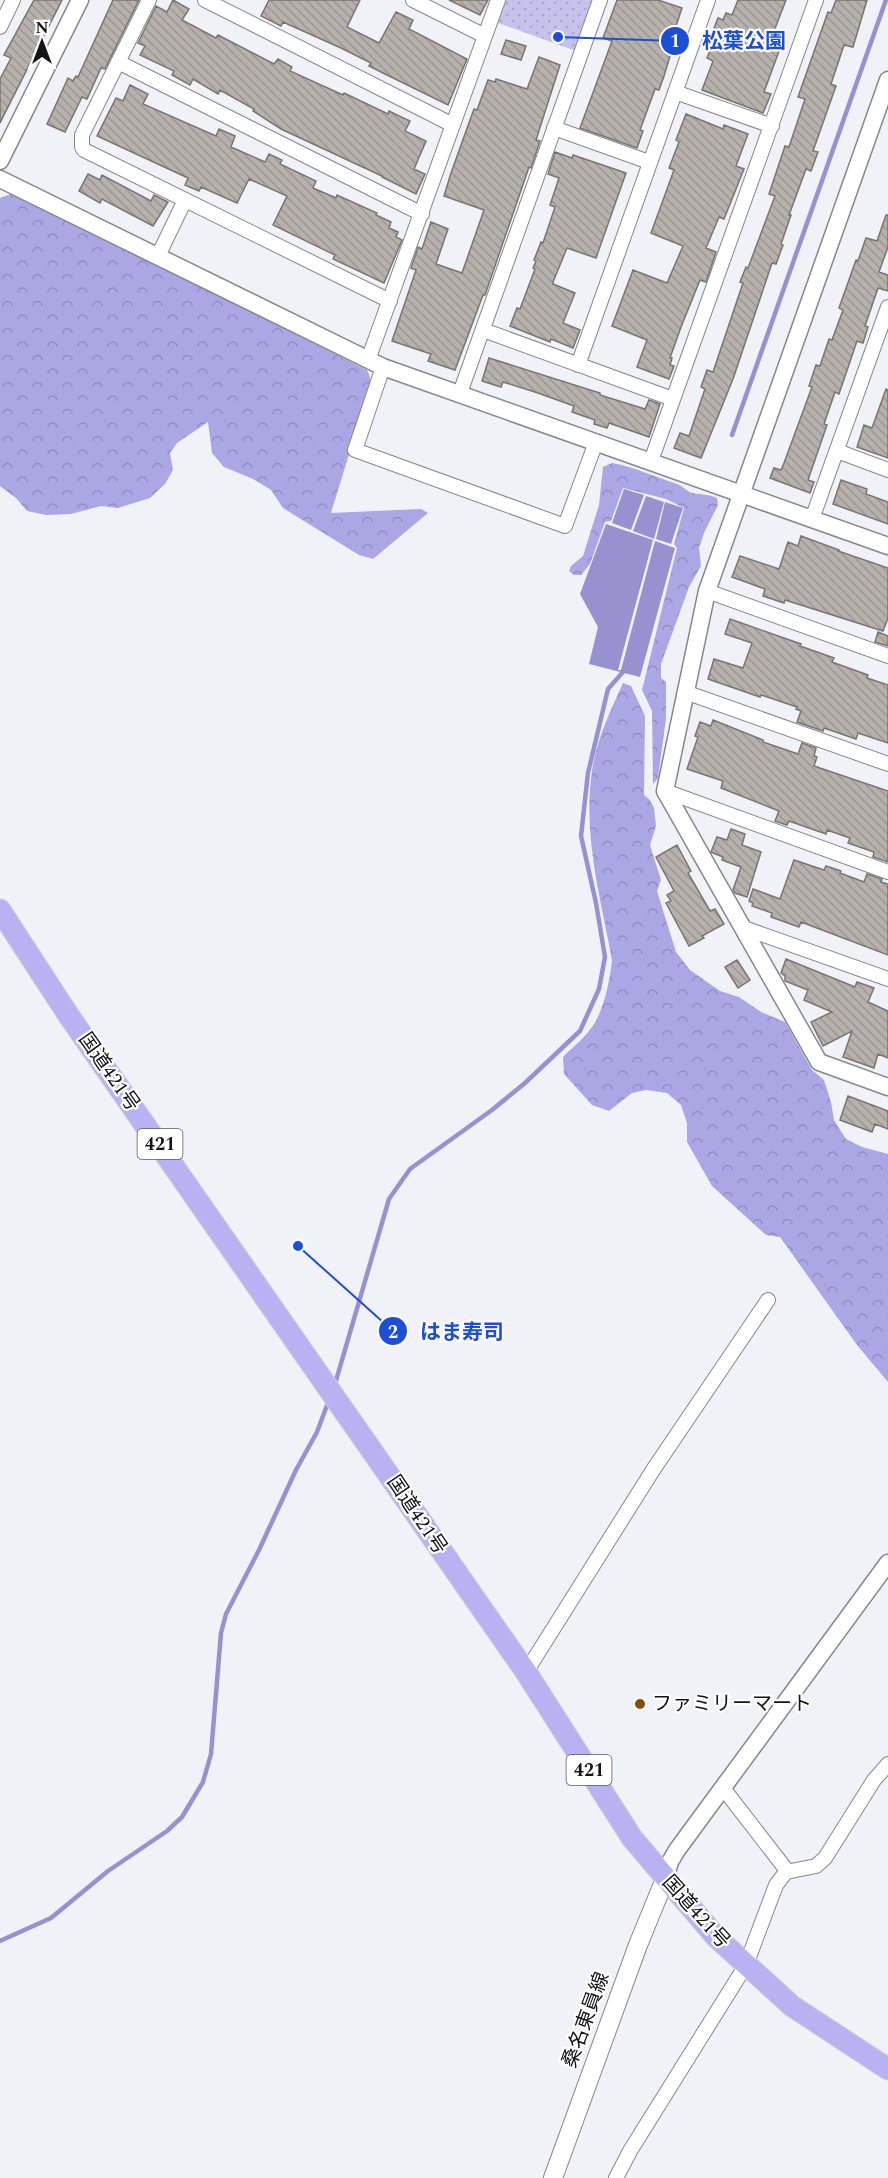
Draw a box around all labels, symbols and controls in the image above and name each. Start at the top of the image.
north arrow [12,12,72,72]
text: N [35,16,49,40]
callout: 松葉公園 [660,21,798,60]
text: 松葉公園 [702,26,786,58]
text: 1 [670,28,680,55]
street label: 国道421号 [71,1027,147,1117]
road number: 421 [138,1129,182,1159]
callout: はま寿司 [378,1312,516,1351]
text: はま寿司 [420,1317,504,1349]
text: 2 [388,1319,398,1346]
street label: 国道421号 [379,1469,455,1561]
place label: ファミリーマート [652,1689,812,1719]
marker: ファミリーマート [633,1697,647,1711]
road number: 421 [566,1755,612,1785]
street label: 国道421号 [655,1869,737,1955]
street label: 桑名東員線 [555,1968,617,2072]

